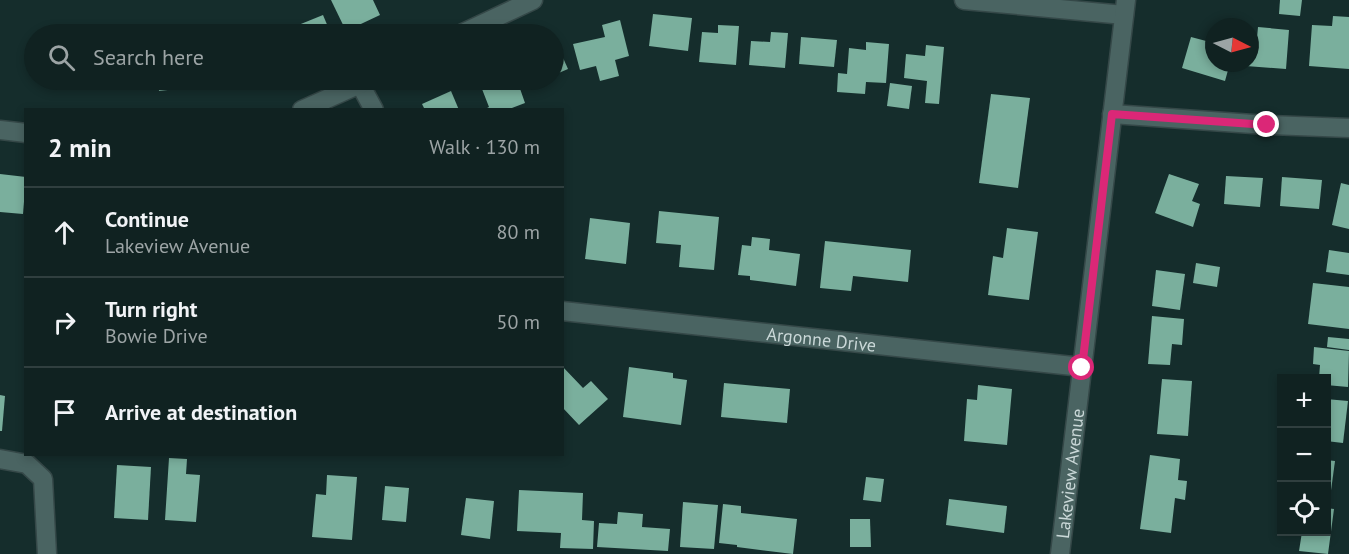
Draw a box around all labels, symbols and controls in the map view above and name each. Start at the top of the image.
north arrow [1205,18,1259,72]
search box [24,24,564,90]
icon: search [45,41,78,74]
text: Search here [93,43,204,71]
route end [1253,111,1279,137]
text: 2 min [48,131,111,164]
text: Walk · 130 m [429,134,540,160]
text: Continue [105,205,189,233]
icon: ahead [48,216,81,249]
text: 80 m [497,219,540,245]
text: Lakeview Avenue [105,233,250,259]
text: Turn right [105,295,197,323]
icon: right [48,306,81,339]
text: 50 m [497,309,540,335]
street label: Argonne Drive [766,322,877,356]
text: Bowie Drive [105,323,208,349]
route start [1068,354,1094,380]
map controls [1277,374,1331,536]
button: + [1277,374,1331,428]
icon: arrive [48,396,81,429]
text: Arrive at destination [105,398,297,426]
street label: Lakeview Avenue [1050,407,1089,540]
button: − [1277,428,1331,482]
button: locate [1277,482,1331,536]

